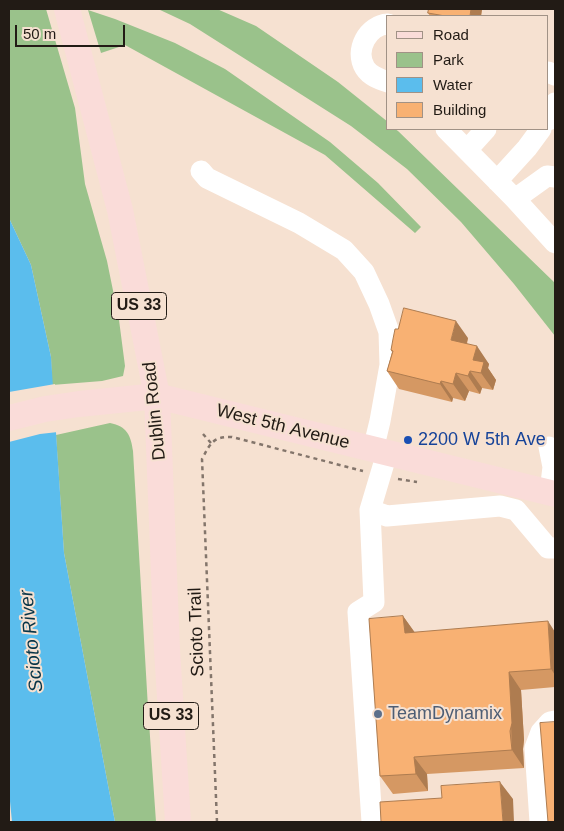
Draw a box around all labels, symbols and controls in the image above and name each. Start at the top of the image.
scale bar [18,15,128,47]
legend [386,15,549,130]
text: 50 m [23,25,56,42]
text: Road [433,26,469,43]
text: Park [433,51,464,68]
text: Water [433,76,472,93]
text: Building [433,101,486,118]
road number: US 33 [112,292,166,320]
street label: Dublin Road [139,361,171,461]
street label: West 5th Avenue [214,400,352,454]
place label: 2200 W 5th Ave [418,429,546,451]
marker: 2200 W 5th Ave [402,434,414,446]
street label: Scioto Trail [185,587,209,677]
water label: Scioto River [15,589,49,693]
road number: US 33 [144,702,198,729]
place label: TeamDynamix [388,703,502,725]
marker: TeamDynamix [372,708,384,720]

